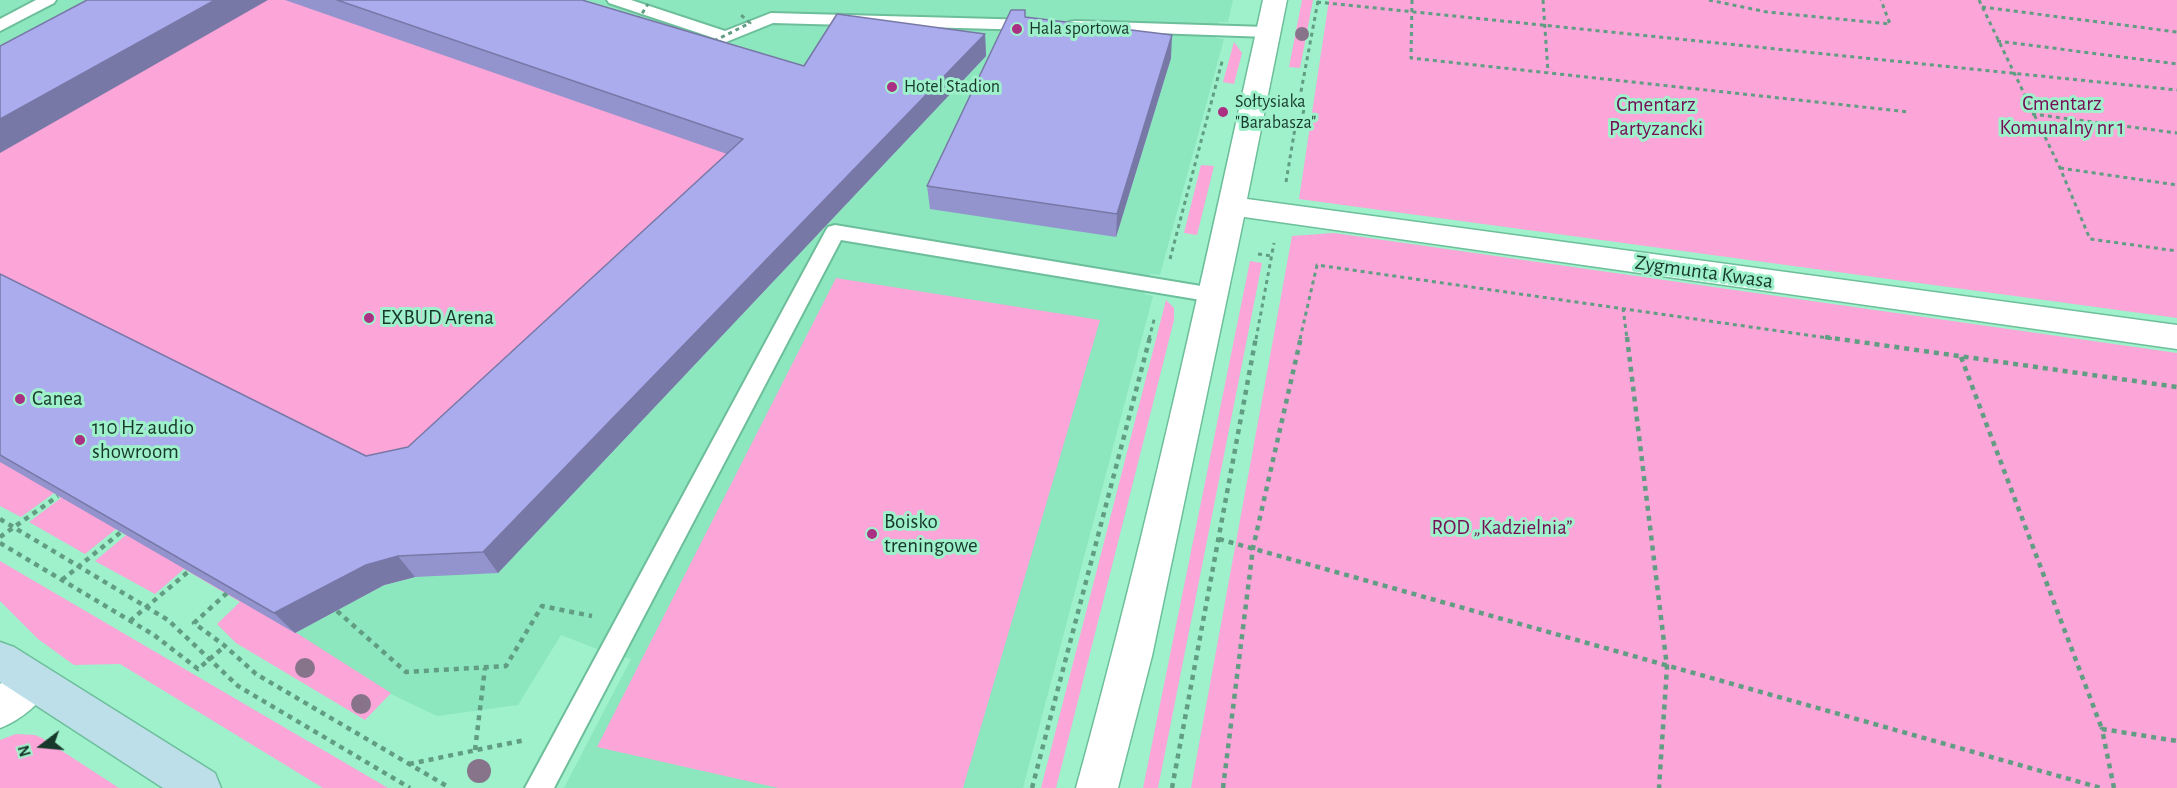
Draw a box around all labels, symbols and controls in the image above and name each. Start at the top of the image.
place label: Hala sportowa [1029,18,1130,40]
marker: Hala sportowa [1010,22,1024,36]
place label: Hotel Stadion [904,76,1000,98]
marker: Hotel Stadion [885,80,899,94]
place label: Sołtysiaka "Barabasza" [1235,91,1316,134]
park label: Cmentarz Komunalny nr 1 [1999,91,2125,141]
park label: Cmentarz Partyzancki [1609,92,1703,142]
marker: Sołtysiaka "Barabasza" [1216,105,1230,119]
street label: Zygmunta Kwasa [1633,250,1775,294]
place label: EXBUD Arena [381,305,494,331]
marker: EXBUD Arena [362,311,376,325]
place label: Canea [32,386,83,412]
marker: Canea [13,392,27,406]
place label: 110 Hz audio showroom [92,415,194,465]
marker: 110 Hz audio showroom [73,433,87,447]
place label: Boisko treningowe [884,509,978,559]
park label: ROD „Kadzielnia” [1431,515,1573,541]
marker: Boisko treningowe [865,527,879,541]
north arrow [12,716,72,776]
text: N [15,743,34,759]

